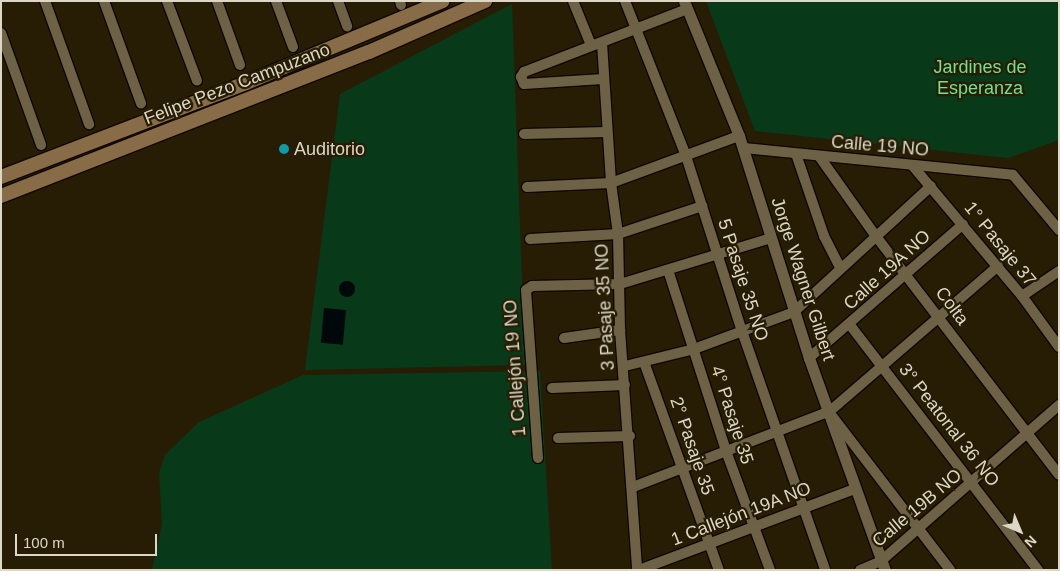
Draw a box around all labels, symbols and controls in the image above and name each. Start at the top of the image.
street label: Felipe Pezo Campuzano [141,39,333,129]
park label: Jardines de Esperanza [933,57,1027,100]
street label: Calle 19 NO [830,131,930,161]
place label: Auditorio [294,138,365,160]
marker: Auditorio [278,143,290,155]
street label: Jorge Wagner Gilbert [766,195,840,363]
street label: 1° Pasaje 37 [959,197,1041,291]
street label: 5 Pasaje 35 NO [713,216,773,344]
street label: Calle 19A NO [839,225,935,315]
street label: 3 Pasaje 35 NO [591,243,619,371]
street label: Colta [931,283,973,329]
street label: 1 Callejón 19 NO [499,299,531,437]
street label: 3° Peatonal 36 NO [894,359,1004,491]
street label: 4° Pasaje 35 [706,363,758,467]
street label: 2° Pasaje 35 [665,394,719,498]
street label: Calle 19B NO [868,464,966,552]
street label: 1 Callejón 19A NO [668,477,814,551]
north arrow [995,506,1045,556]
scale bar [18,524,160,556]
text: N [1021,532,1040,551]
text: 100 m [23,534,65,551]

